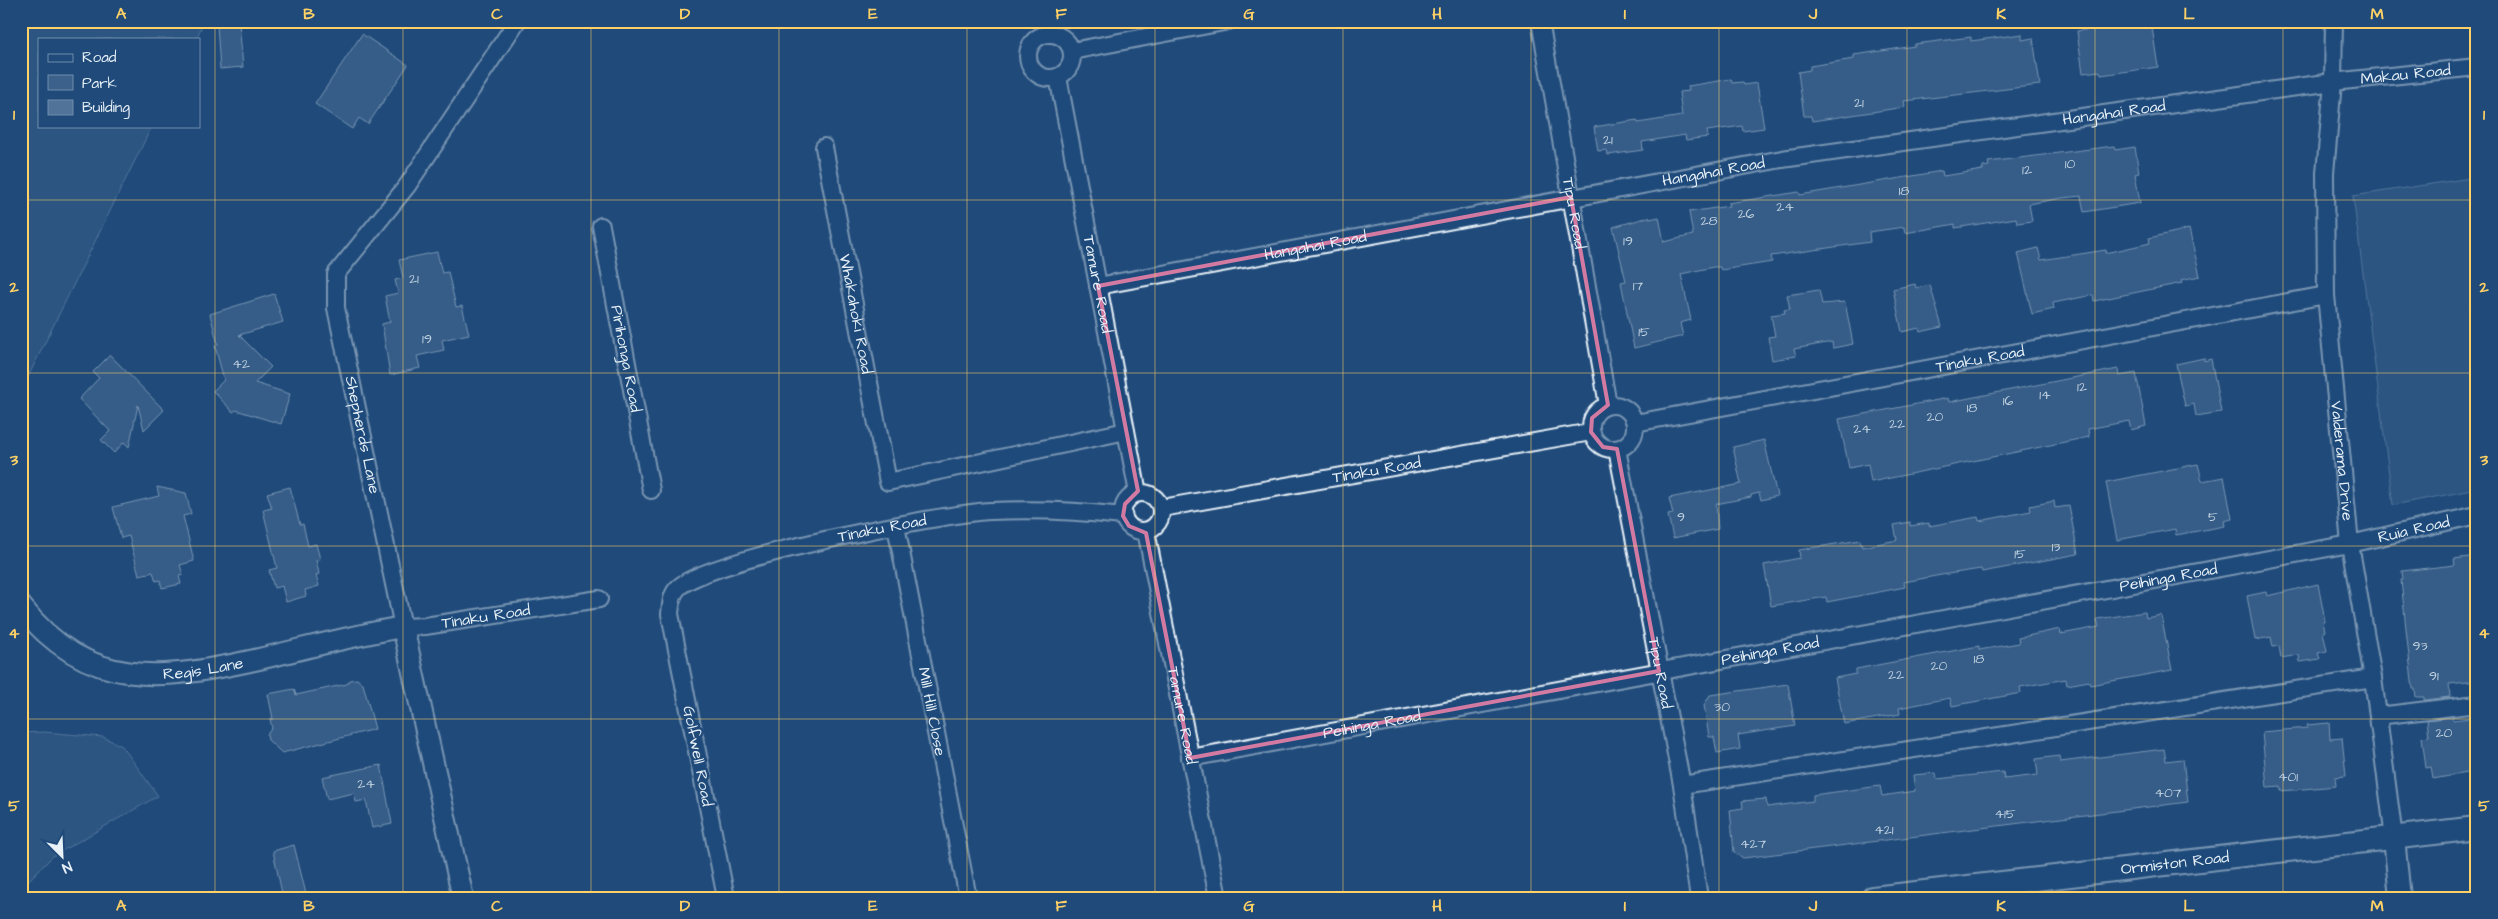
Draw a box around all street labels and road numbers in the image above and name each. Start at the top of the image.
street label: Makau Road [2359,59,2452,90]
street label: Hangahai Road [2061,95,2167,131]
street label: Hangahai Road [1660,151,1767,192]
street label: Tipu Road [1557,175,1591,251]
street label: Hangahai Road [1262,225,1368,266]
street label: Tamure Road [1078,233,1118,335]
street label: Whakahoki Road [834,252,878,376]
street label: Pirihonga Road [605,303,647,414]
street label: Tinaku Road [1934,340,2026,378]
street label: Shepherds Lane [340,374,386,496]
street label: Valderama Drive [2325,400,2359,522]
street label: Tinaku Road [1331,451,1423,489]
street label: Tinaku Road [836,509,928,548]
street label: Ruia Road [2376,511,2452,548]
street label: Peihinga Road [2118,558,2219,597]
street label: Tinaku Road [440,599,532,634]
street label: Peihinga Road [1719,631,1821,671]
street label: Tipu Road [1643,635,1678,711]
street label: Regis Lane [162,652,246,685]
street label: Mill Hill Close [913,665,951,758]
street label: Tamure Road [1162,665,1203,766]
street label: Golfwell Road [677,704,719,808]
street label: Peihinga Road [1321,705,1423,744]
street label: Ormiston Road [2120,846,2230,880]

